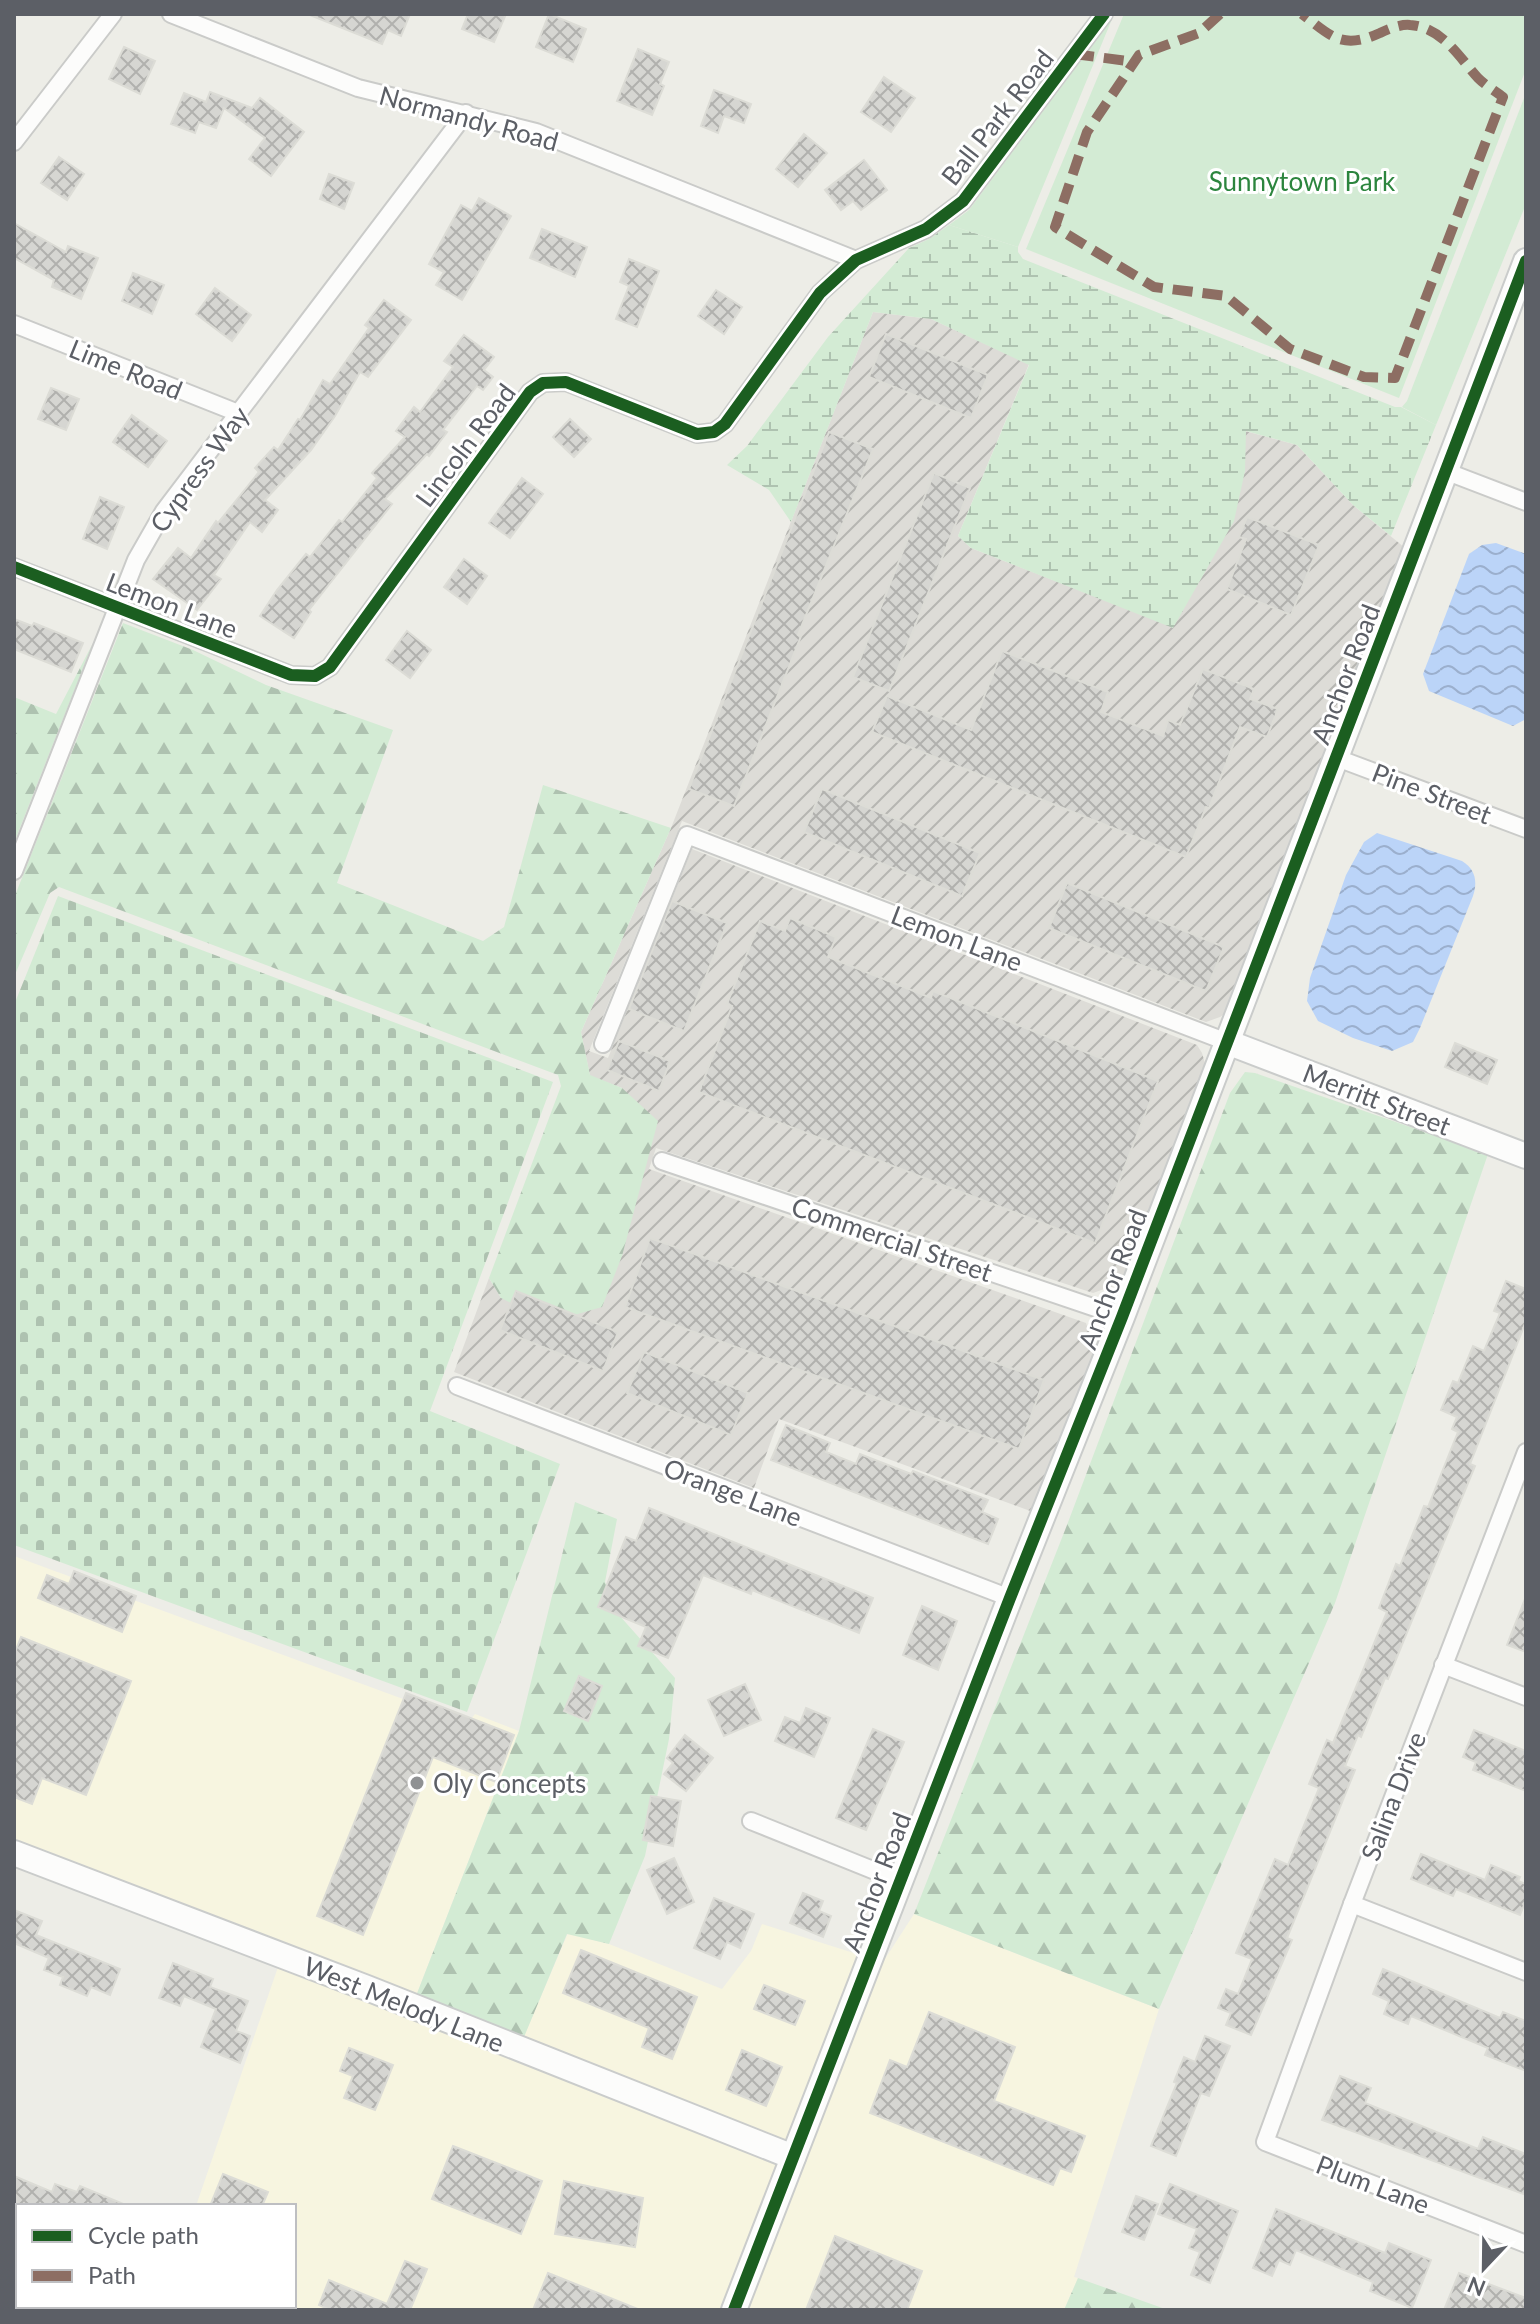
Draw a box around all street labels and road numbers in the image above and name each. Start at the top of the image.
street label: Ball Park Road [934,43,1060,191]
street label: Normandy Road [376,79,562,157]
street label: Lime Road [65,332,187,406]
street label: Lincoln Road [408,377,522,513]
street label: Cypress Way [143,399,256,538]
street label: Lemon Lane [102,565,242,645]
street label: Anchor Road [1304,600,1386,748]
street label: Pine Street [1368,756,1497,831]
street label: Lemon Lane [887,898,1027,978]
street label: Merritt Street [1299,1056,1456,1142]
street label: Commercial Street [787,1190,997,1289]
street label: Anchor Road [1071,1205,1153,1353]
street label: Orange Lane [659,1451,807,1533]
street label: Salina Drive [1354,1727,1432,1865]
street label: Anchor Road [835,1808,917,1956]
street label: West Melody Lane [299,1949,509,2059]
street label: Plum Lane [1312,2148,1434,2220]

